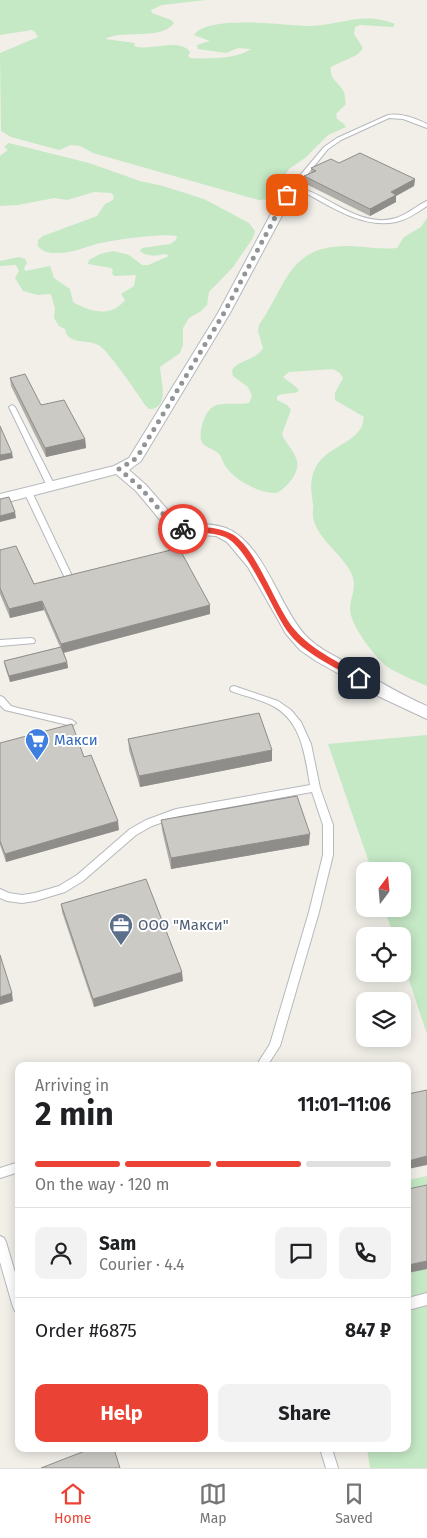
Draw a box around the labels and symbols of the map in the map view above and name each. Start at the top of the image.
pin [266,174,308,216]
courier [158,504,208,554]
pin [338,657,380,699]
supermarket icon: Макси [24,727,50,761]
place label: Макси [54,731,98,749]
north arrow [356,862,411,918]
office icon: ООО "Макси" [108,912,134,946]
place label: ООО "Макси" [138,916,229,934]

